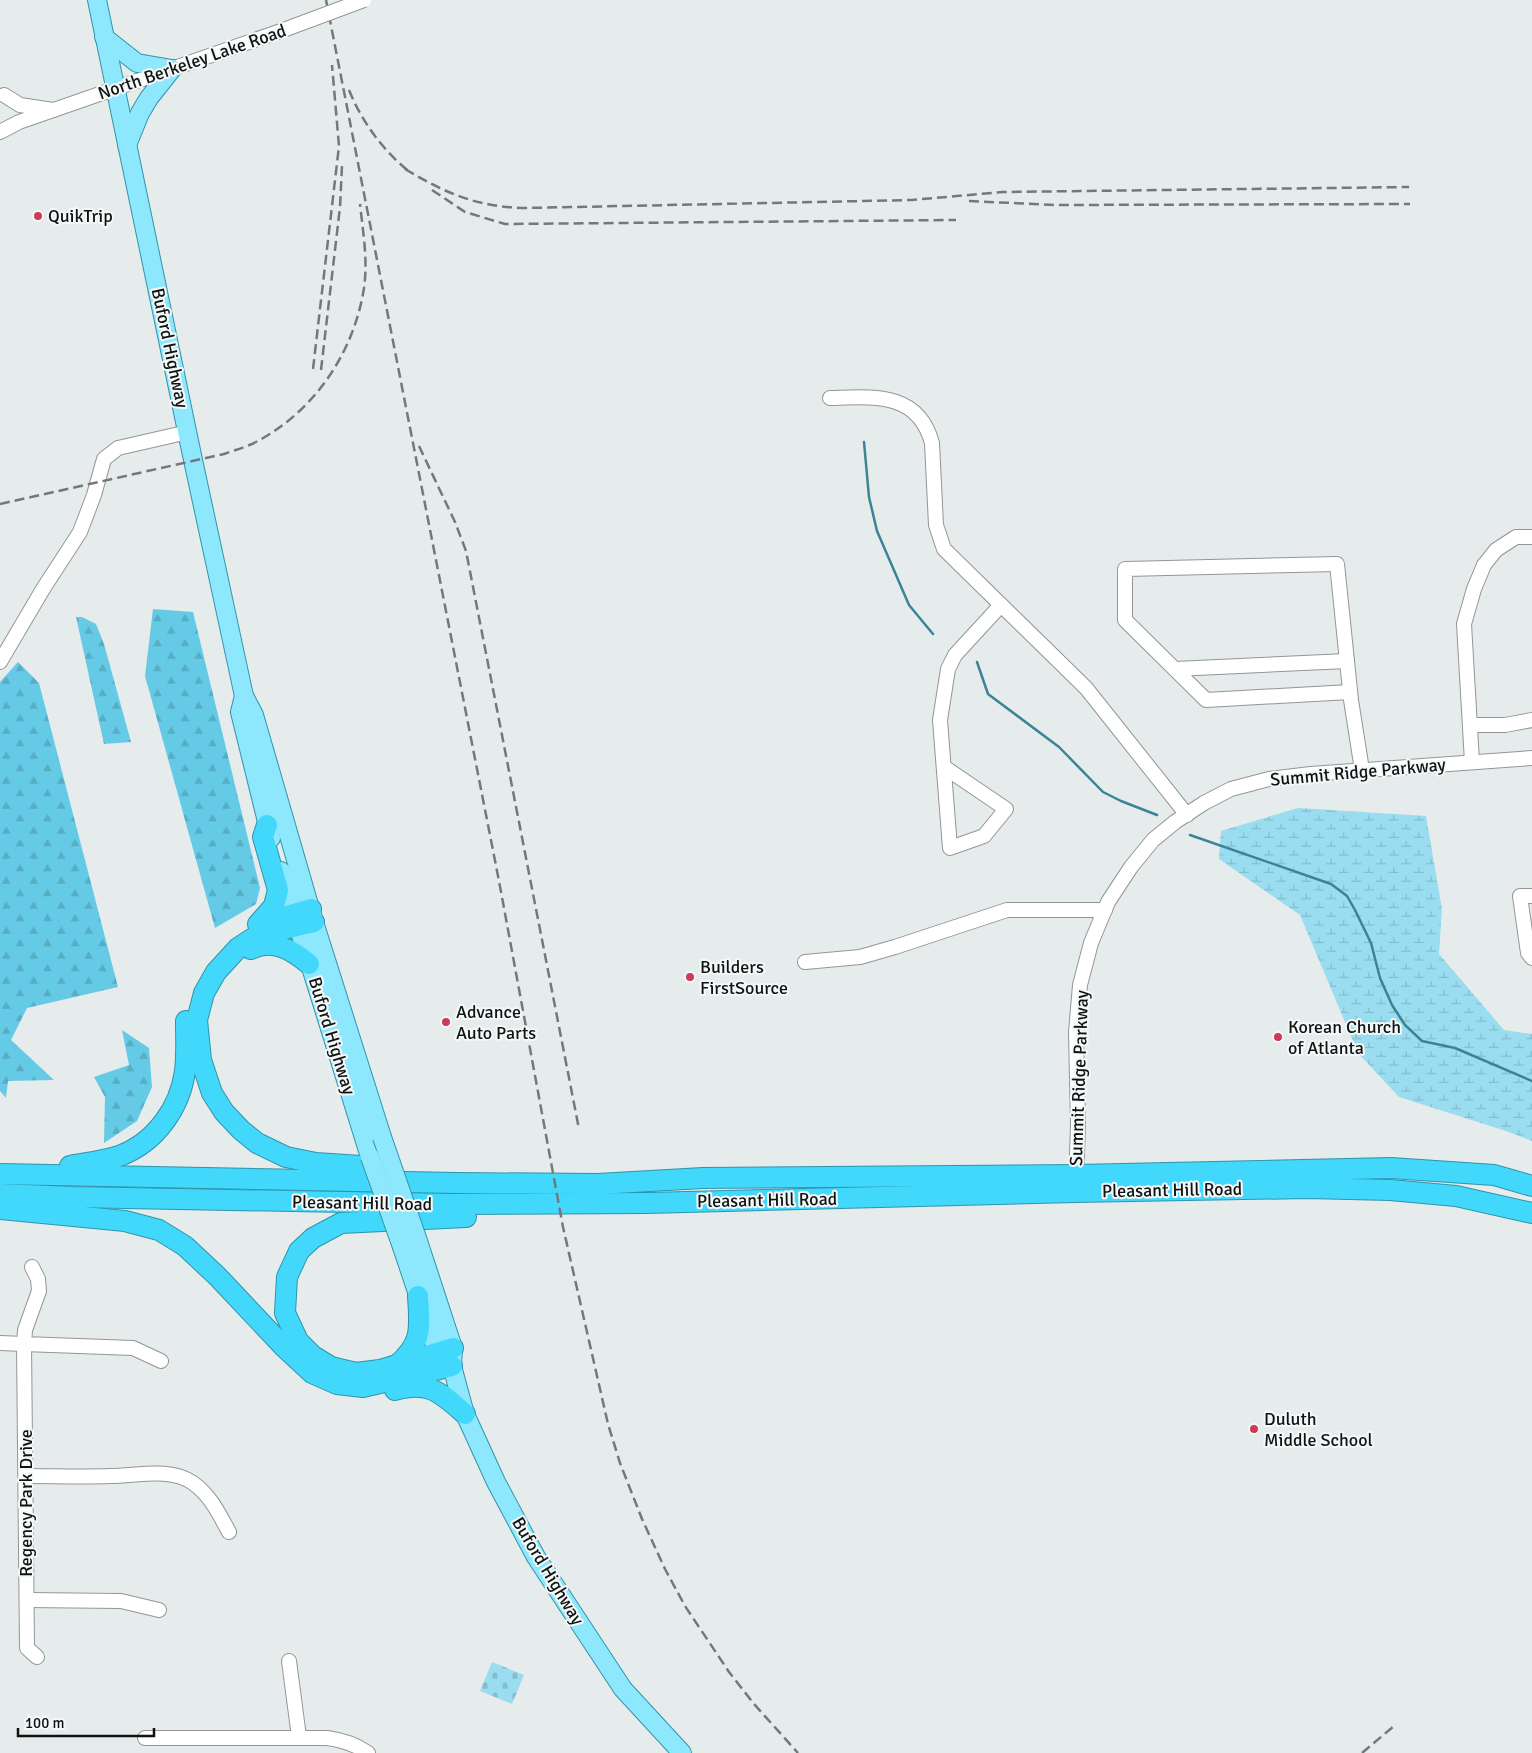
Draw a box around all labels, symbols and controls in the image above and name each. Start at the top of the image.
street label: North Berkeley Lake Road [95,19,289,105]
place label: QuikTrip [48,205,113,227]
marker: QuikTrip [32,210,44,222]
street label: Buford Highway [147,286,194,411]
street label: Summit Ridge Parkway [1269,753,1447,791]
place label: Builders FirstSource [700,956,788,999]
marker: Builders FirstSource [684,971,696,983]
street label: Buford Highway [304,974,361,1098]
street label: Summit Ridge Parkway [1065,989,1093,1166]
place label: Advance Auto Parts [456,1001,536,1044]
marker: Advance Auto Parts [440,1016,452,1028]
place label: Korean Church of Atlanta [1288,1016,1401,1059]
marker: Korean Church of Atlanta [1272,1031,1284,1043]
street label: Pleasant Hill Road [1102,1178,1242,1202]
street label: Pleasant Hill Road [697,1188,837,1212]
street label: Pleasant Hill Road [292,1191,432,1215]
place label: Duluth Middle School [1264,1408,1373,1451]
marker: Duluth Middle School [1248,1423,1260,1435]
street label: Regency Park Drive [15,1429,37,1577]
street label: Buford Highway [507,1513,589,1629]
scale bar [18,1706,154,1738]
text: 100 m [25,1714,65,1732]

